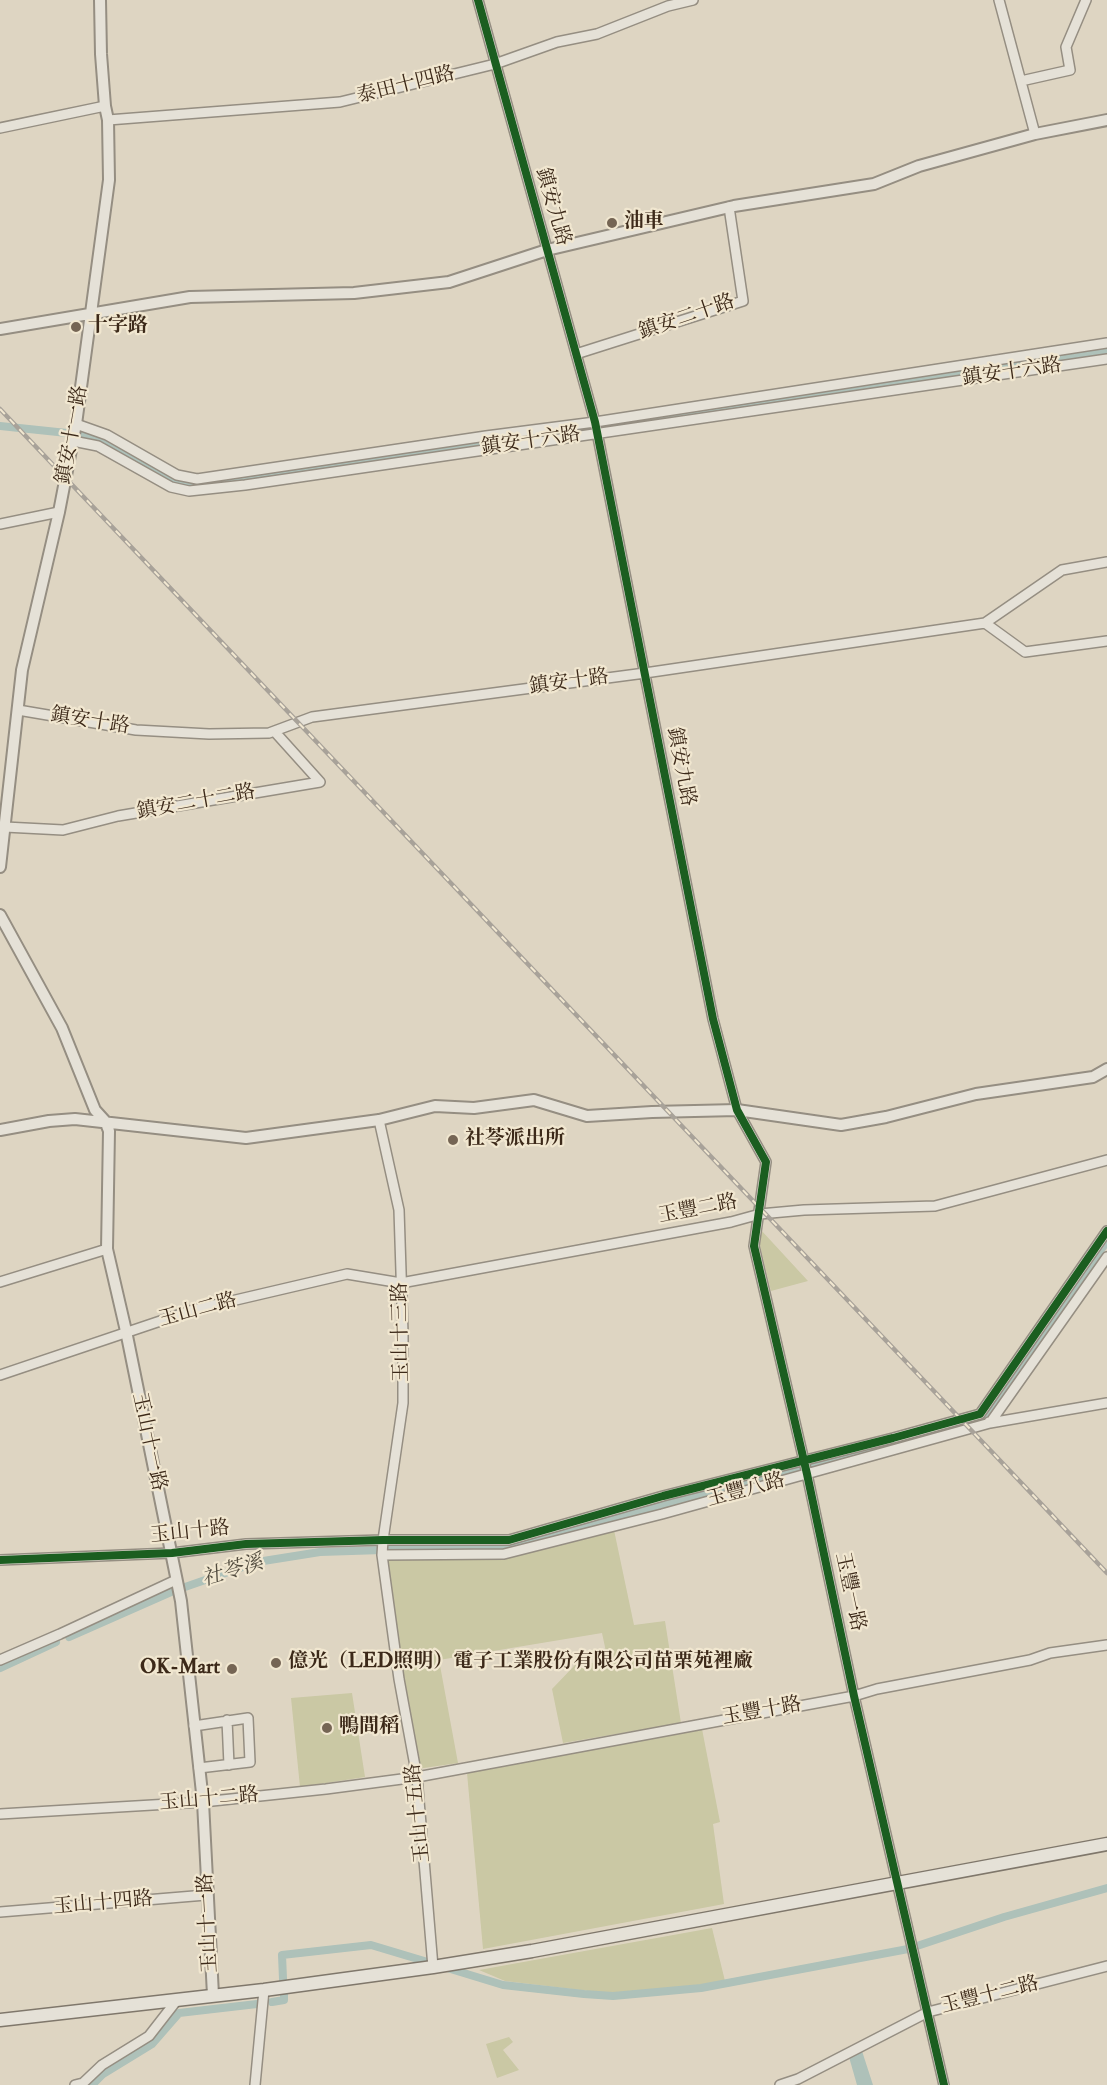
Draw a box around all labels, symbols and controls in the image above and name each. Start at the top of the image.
street label: 泰田十四路 [355,62,457,110]
street label: 鎮安九路 [529,165,575,249]
place label: 油車 [624,211,664,235]
marker: 油車 [605,216,619,230]
street label: 鎮安二十路 [636,290,738,346]
place label: 十字路 [88,315,148,339]
marker: 十字路 [69,320,83,334]
street label: 鎮安十六路 [961,354,1063,392]
street label: 鎮安十一路 [52,384,94,486]
street label: 鎮安十六路 [480,423,582,461]
street label: 鎮安十路 [528,666,610,700]
street label: 鎮安十路 [49,704,131,740]
street label: 鎮安九路 [661,725,699,809]
street label: 鎮安二十二路 [135,781,257,825]
place label: 社苓派出所 [465,1128,565,1152]
marker: 社苓派出所 [446,1133,460,1147]
street label: 玉豐二路 [656,1191,740,1229]
street label: 玉山十三路 [389,1282,415,1382]
street label: 玉山二路 [156,1289,240,1333]
street label: 玉山十一路 [126,1391,170,1493]
street label: 玉豐八路 [704,1469,788,1513]
street label: 玉山十路 [149,1517,231,1549]
street label: 玉豐一路 [829,1550,869,1634]
water label: 社苓溪 [199,1551,267,1593]
place label: 億光（LED照明）電子工業股份有限公司苗栗苑裡廠 [288,1651,753,1675]
marker: 億光（LED照明）電子工業股份有限公司苗栗苑裡廠 [269,1656,283,1670]
place label: OK-Mart [140,1657,220,1681]
marker: OK-Mart [225,1662,239,1676]
street label: 玉豐十路 [721,1693,803,1731]
place label: 鴨間稻 [339,1716,399,1740]
marker: 鴨間稻 [320,1721,334,1735]
street label: 玉山十五路 [402,1762,436,1864]
street label: 玉山十二路 [158,1784,260,1816]
street label: 玉山十一路 [194,1872,224,1974]
street label: 玉山十四路 [52,1888,154,1920]
street label: 玉豐十二路 [939,1972,1041,2020]

